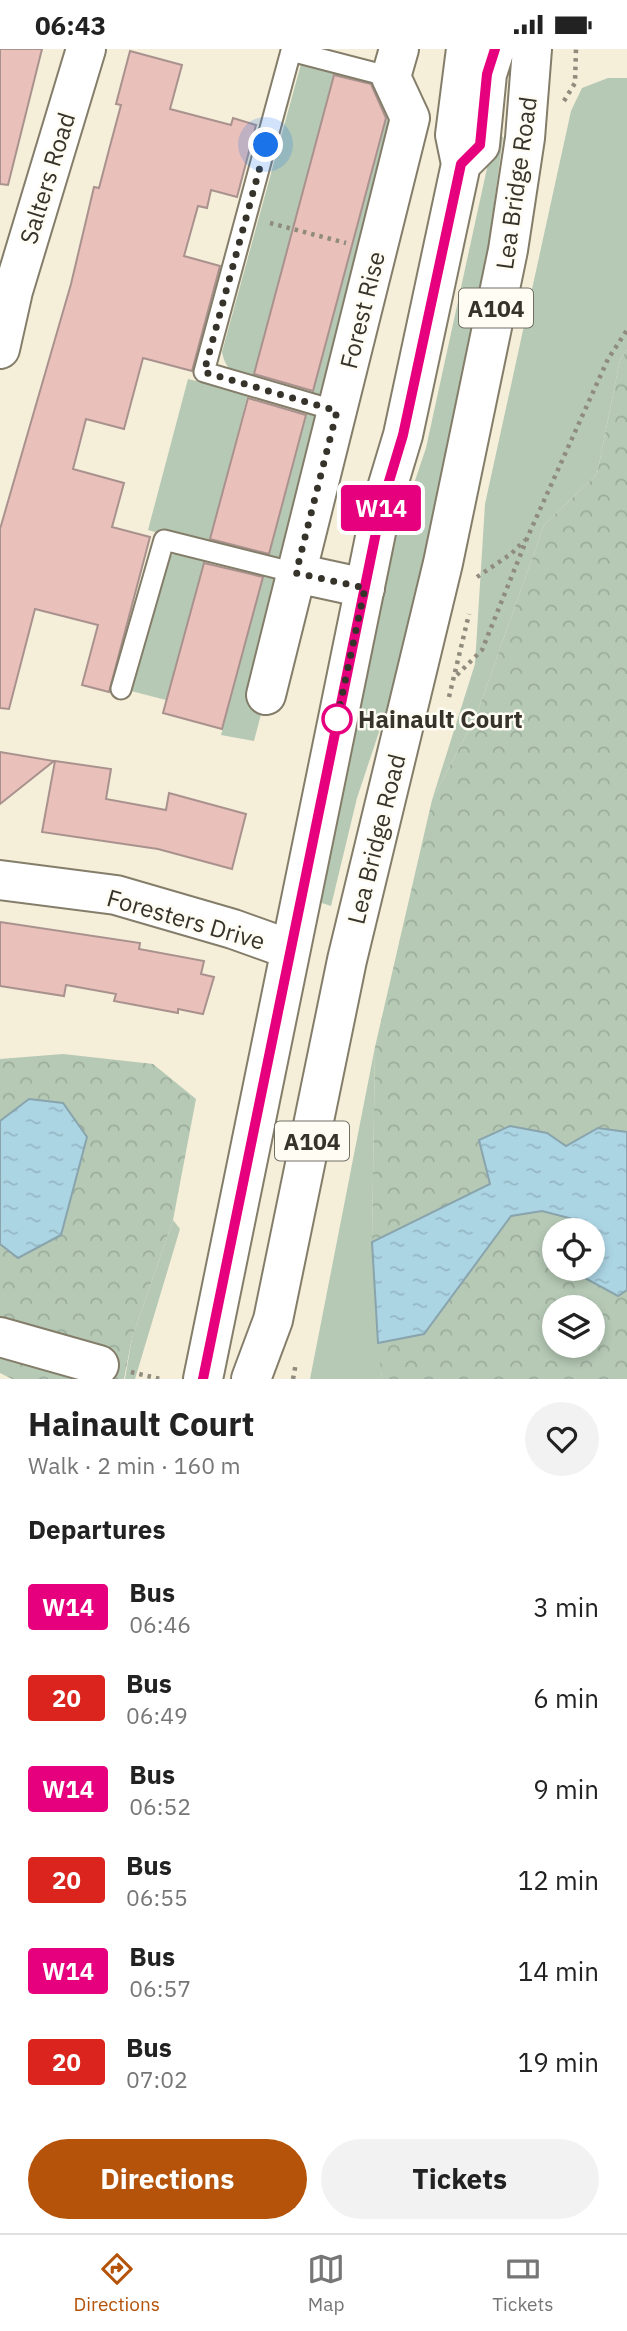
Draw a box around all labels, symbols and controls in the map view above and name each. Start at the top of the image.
text: 06:43 [35,8,106,42]
street label: Lea Bridge Road [488,94,544,272]
street label: Salters Road [12,108,82,248]
your location [248,127,283,162]
street label: Forest Rise [332,248,392,372]
road number: A104 [459,289,533,327]
line badge: W14 [341,485,421,531]
text: W14 [355,492,407,524]
place label: Hainault Court [358,703,523,735]
marker: Hainault Court [322,704,352,734]
street label: Lea Bridge Road [339,751,413,927]
street label: Foresters Drive [103,881,269,957]
road number: A104 [275,1121,349,1161]
map controls [542,1218,605,1358]
button: locate [542,1218,605,1281]
button: layers [542,1295,605,1358]
text: Hainault Court [28,1402,254,1445]
button: heart [525,1402,599,1476]
text: Walk · 2 min · 160 m [28,1450,241,1480]
text: Departures [28,1512,166,1546]
text: Bus [129,1575,175,1609]
text: 3 min [533,1590,599,1624]
text: W14 [42,1591,94,1623]
text: 06:46 [129,1609,191,1639]
text: Bus [126,1666,172,1700]
text: 6 min [533,1681,599,1715]
text: 20 [52,1682,81,1714]
text: 06:49 [126,1700,188,1730]
text: Bus [129,1757,175,1791]
text: 9 min [533,1772,599,1806]
text: W14 [42,1773,94,1805]
text: 06:52 [129,1791,191,1821]
text: Bus [126,1848,172,1882]
text: 12 min [518,1863,599,1897]
text: 20 [52,1864,81,1896]
text: 06:55 [126,1882,188,1912]
text: Bus [129,1939,175,1973]
text: 14 min [518,1954,599,1988]
text: W14 [42,1955,94,1987]
text: 06:57 [129,1973,191,2003]
text: Bus [126,2030,172,2064]
text: 19 min [518,2045,599,2079]
text: 20 [52,2046,81,2078]
text: 07:02 [126,2064,188,2094]
button: Directions [28,2139,307,2219]
button: Tickets [321,2139,599,2219]
tab: Directions [74,2250,160,2316]
tab: Map [307,2250,345,2316]
tab: Tickets [492,2250,553,2316]

